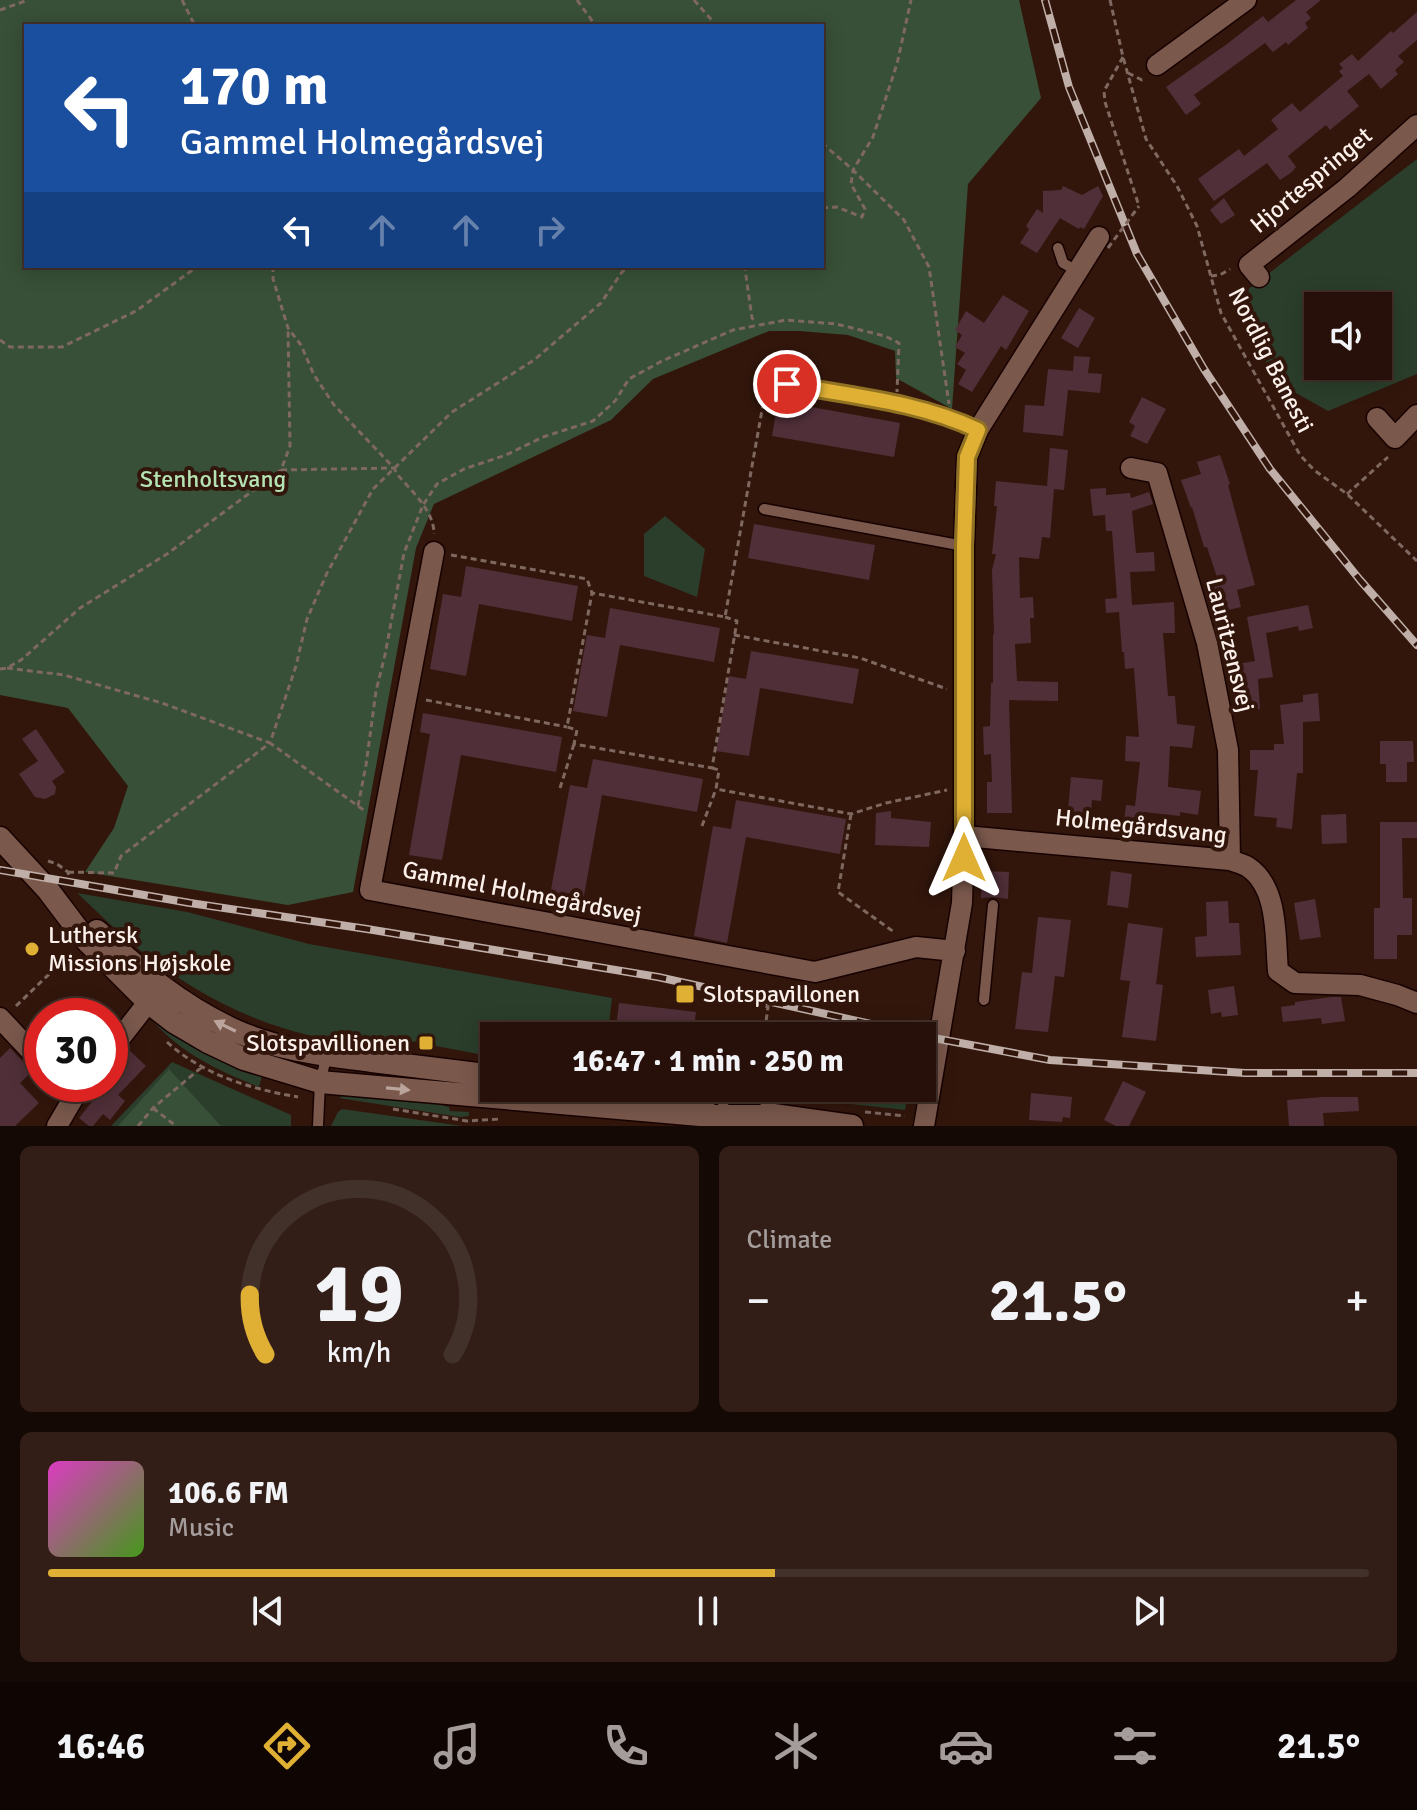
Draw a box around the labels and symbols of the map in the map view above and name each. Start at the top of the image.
street label: Hjortespringet [1244,120,1378,240]
street label: Nordlig Banesti [1222,282,1320,438]
pin [753,350,821,418]
park label: Stenholtsvang [140,464,286,494]
street label: Lauritzensvej [1199,575,1261,715]
street label: Holmegårdsvang [1054,802,1228,850]
position arrow [922,816,1006,900]
street label: Gammel Holmegårdsvej [400,854,644,930]
place label: Luthersk Missions Højskole [48,920,232,978]
marker: Luthersk Missions Højskole [23,940,41,958]
place label: Slotspavillonen [703,979,860,1009]
marker: Slotspavillonen [674,983,696,1005]
speed limit sign: 30 [24,998,128,1102]
one-way arrow [214,1019,237,1033]
place label: Slotspavillionen [246,1028,410,1058]
marker: Slotspavillionen [417,1034,435,1052]
one-way arrow [386,1083,411,1096]

